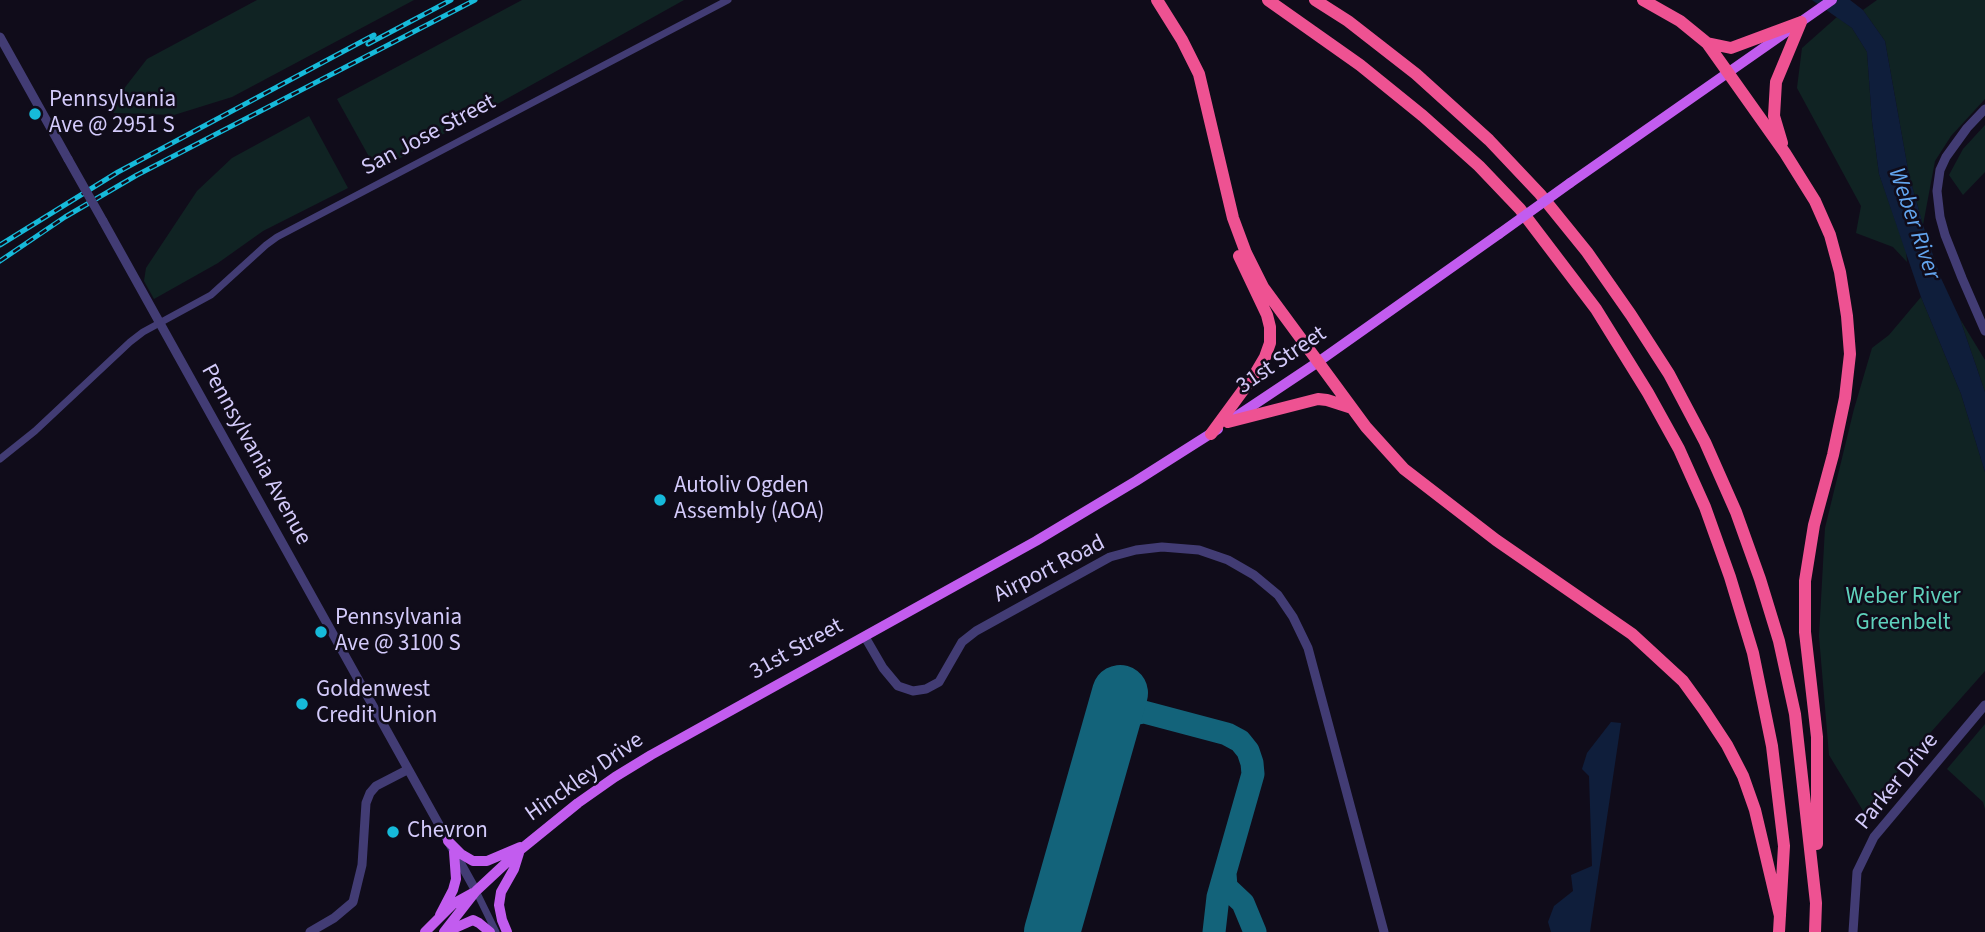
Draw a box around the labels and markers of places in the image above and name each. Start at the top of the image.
place label: Pennsylvania Ave @ 2951 S [49,87,176,141]
marker: Pennsylvania Ave @ 2951 S [27,106,43,122]
place label: Autoliv Ogden Assembly (AOA) [674,473,824,527]
marker: Autoliv Ogden Assembly (AOA) [652,492,668,508]
place label: Pennsylvania Ave @ 3100 S [335,605,462,659]
marker: Pennsylvania Ave @ 3100 S [313,624,329,640]
place label: Goldenwest Credit Union [316,677,437,731]
marker: Goldenwest Credit Union [294,696,310,712]
place label: Chevron [407,818,488,846]
marker: Chevron [385,824,401,840]

